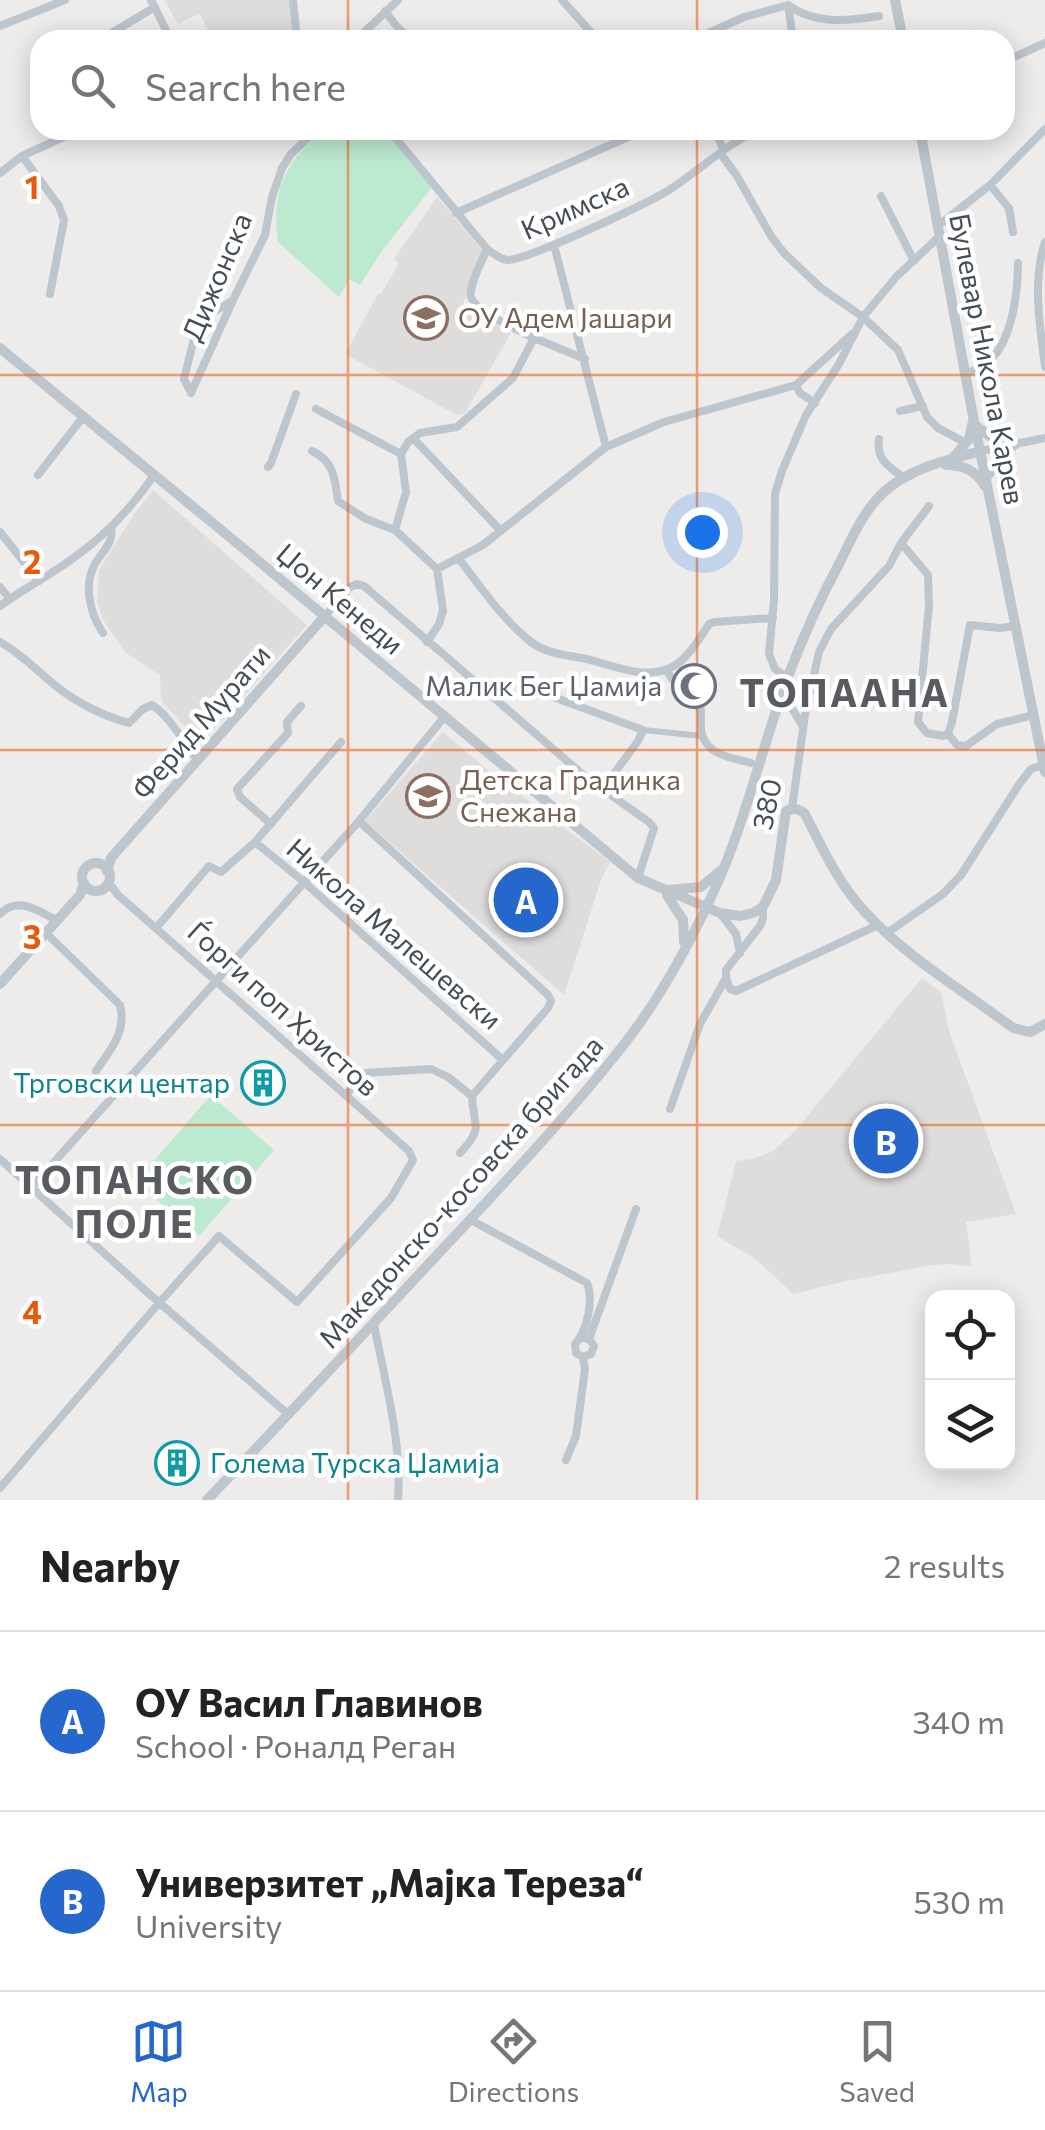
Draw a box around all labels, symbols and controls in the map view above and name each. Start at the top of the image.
search box [30,30,1015,140]
icon: search [65,58,120,113]
text: Search here [145,62,346,109]
text: 1 [25,166,39,206]
street label: Кримска [515,168,634,246]
street label: Дижонска [174,208,258,346]
street label: Булевар Никола Карев [943,210,1033,507]
school or university icon: ОУ Адем Јашари [403,295,449,341]
place label: ОУ Адем Јашари [458,300,673,334]
your location [677,507,728,558]
street label: Џон Кенеди [270,535,411,661]
text: 2 [23,541,41,581]
street label: Ферид Мурати [124,637,277,805]
mosque icon: Малик Бег Џамија [671,663,717,709]
place label: Малик Бег Џамија [425,668,662,702]
district label: ТОПААНА [740,668,950,715]
place label: Детска Градинка Снежана [460,762,681,828]
school or university icon: Детска Градинка Снежана [405,773,451,819]
street label: 380 [744,775,788,832]
street label: Никола Малешевски [280,831,509,1036]
pin: A [494,862,558,938]
street label: Ѓорги поп Христов [182,914,386,1103]
text: 3 [23,916,41,956]
street label: Македонско-косовска бригада [311,1028,609,1354]
building icon: Трговски центар [240,1060,286,1106]
place label: Трговски центар [13,1065,230,1099]
pin: B [854,1104,918,1178]
district label: ТОПАНСКО ПОЛЕ [15,1155,255,1246]
map controls [925,1290,1015,1470]
button: locate [925,1290,1015,1380]
text: 4 [22,1291,42,1331]
button: layers [925,1380,1015,1470]
building icon: Голема Турска Џамија [154,1440,200,1486]
place label: Голема Турска Џамија [210,1445,500,1479]
text: Nearby [40,1539,180,1591]
text: 2 results [884,1545,1005,1585]
text: ОУ Васил Главинов [135,1678,483,1725]
text: A [61,1701,84,1741]
text: 340 m [913,1701,1005,1741]
text: School · Роналд Реган [135,1725,456,1765]
text: Универзитет „Мајка Тереза“ [135,1858,643,1905]
text: B [62,1881,83,1921]
text: 530 m [913,1881,1005,1921]
text: University [135,1905,282,1945]
tab: Map [130,2014,188,2108]
tab: Directions [448,2014,579,2108]
tab: Saved [839,2014,915,2108]

